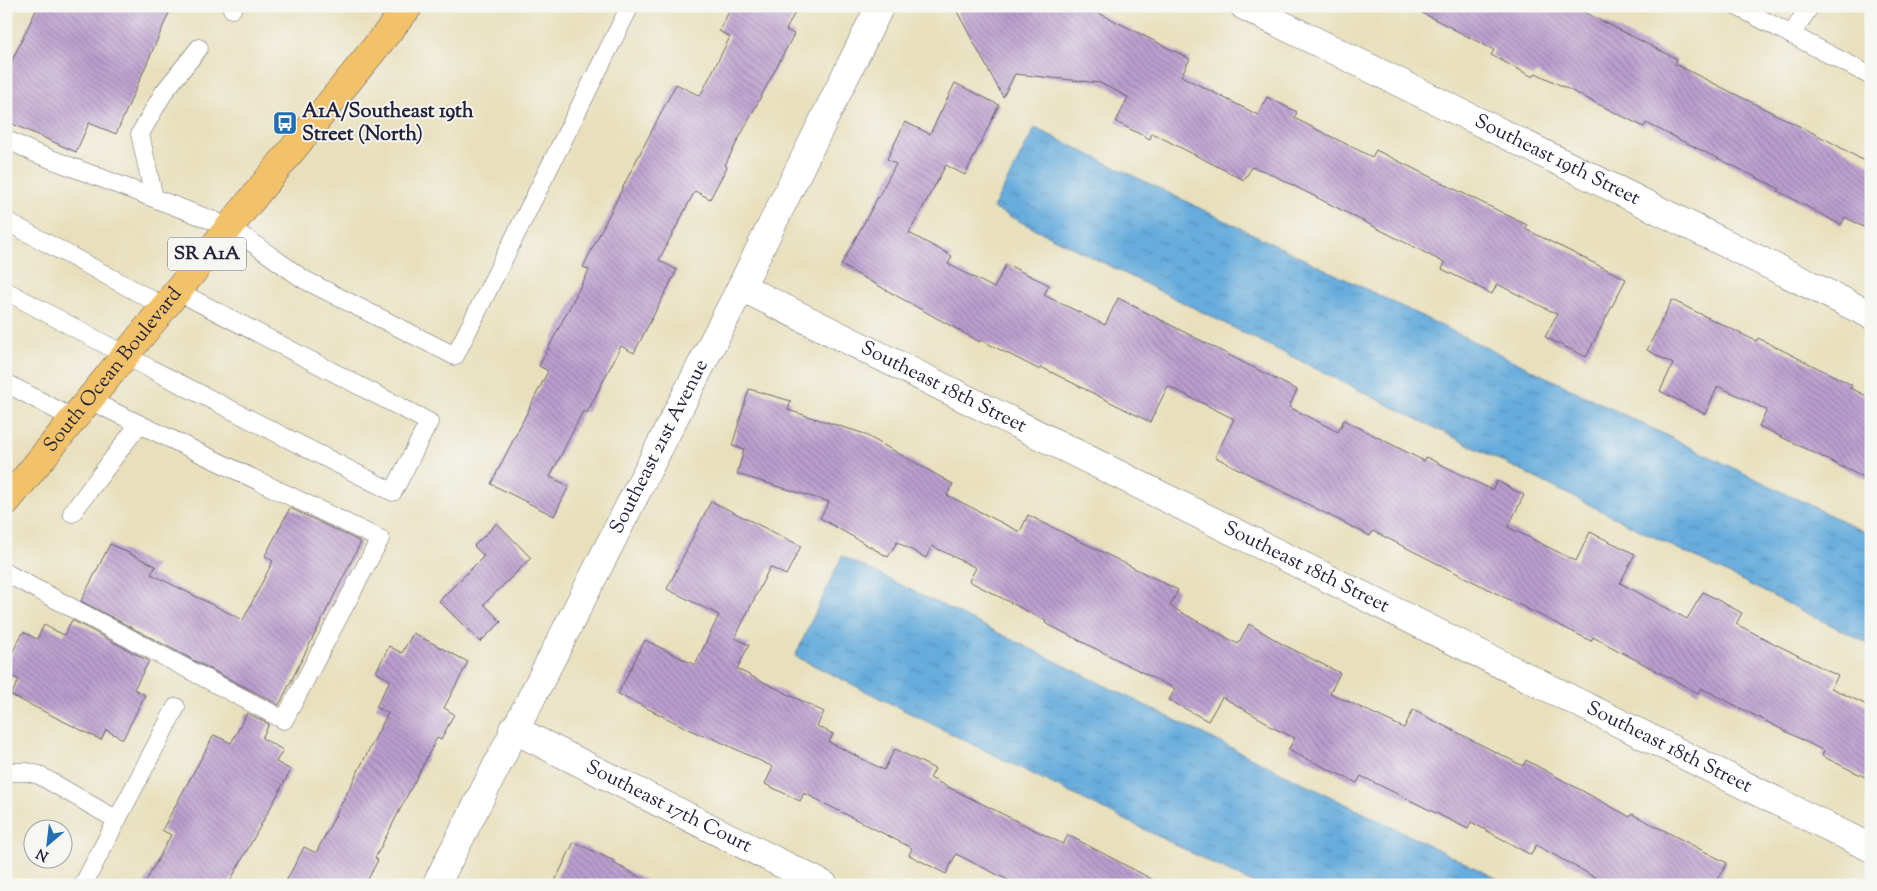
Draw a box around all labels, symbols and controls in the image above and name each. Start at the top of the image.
place label: A1A/Southeast 19th Street (North) [302,98,474,150]
street label: Southeast 19th Street [1469,107,1645,213]
bus stop icon: A1A/Southeast 19th Street (North) [272,110,298,136]
road number: SR A1A [168,238,246,270]
street label: South Ocean Boulevard [37,281,189,459]
street label: Southeast 18th Street [856,334,1031,441]
street label: Southeast 21st Avenue [603,354,716,539]
street label: Southeast 18th Street [1218,514,1394,621]
street label: Southeast 18th Street [1581,694,1757,801]
street label: Southeast 17th Court [580,753,757,861]
north arrow [22,818,72,868]
text: N [33,842,52,865]

